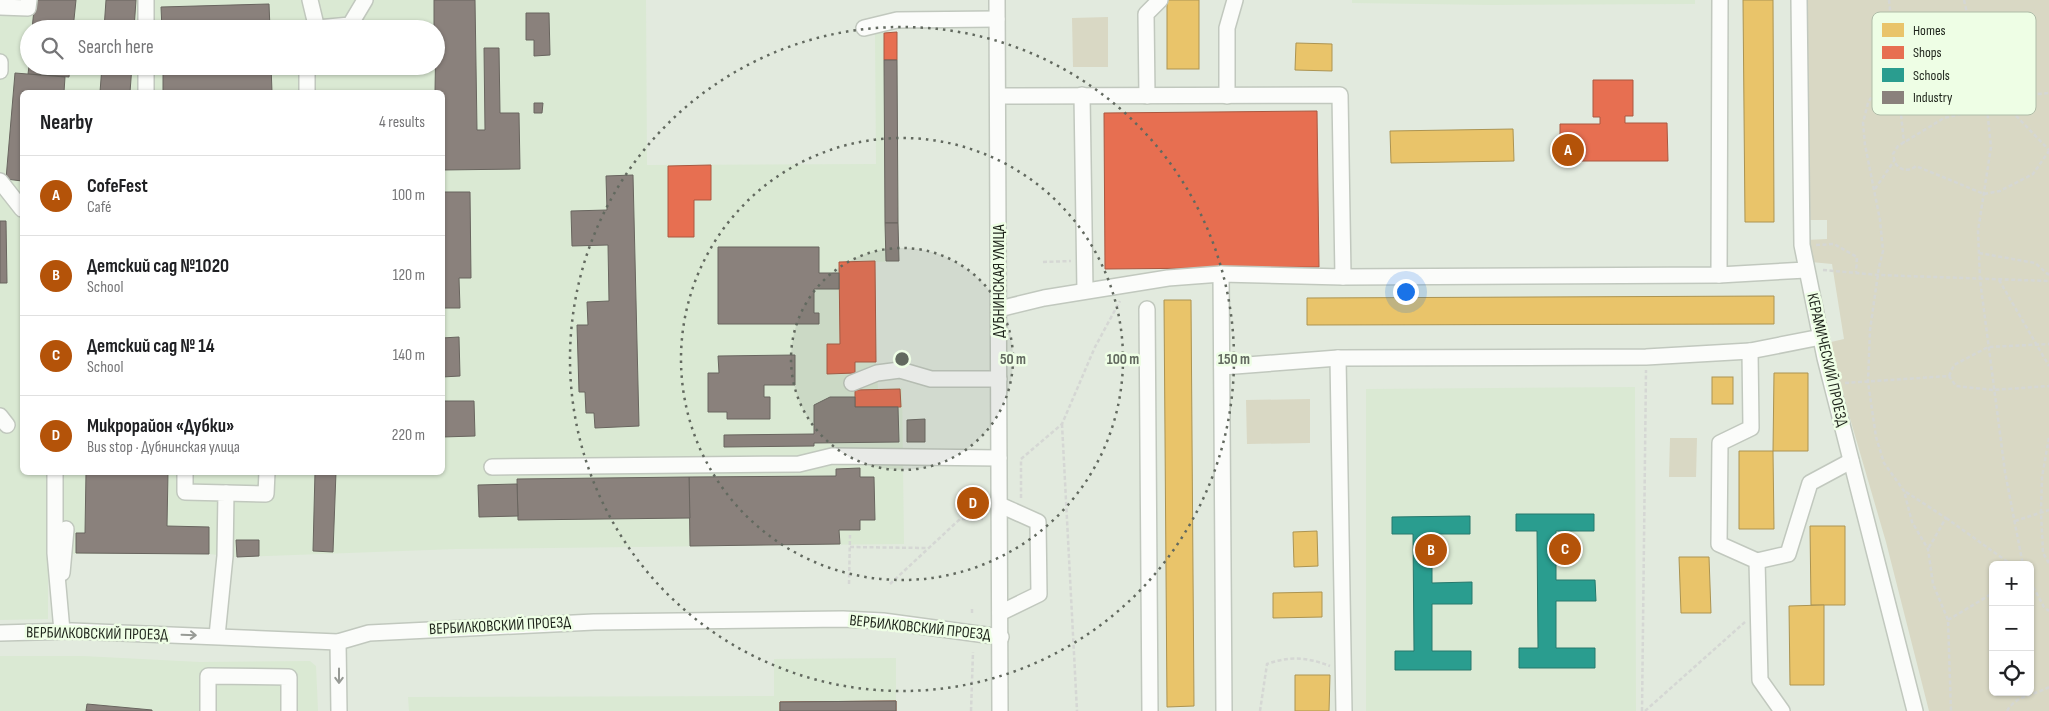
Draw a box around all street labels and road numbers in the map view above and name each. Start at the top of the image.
street label: ДУБНИНСКАЯ УЛИЦА [990,224,1009,338]
street label: КЕРАМИЧЕСКИЙ ПРОЕЗД [1802,291,1852,429]
street label: ВЕРБИЛКОВСКИЙ ПРОЕЗД [848,611,992,645]
street label: ВЕРБИЛКОВСКИЙ ПРОЕЗД [429,613,572,639]
street label: ВЕРБИЛКОВСКИЙ ПРОЕЗД [26,623,169,645]

